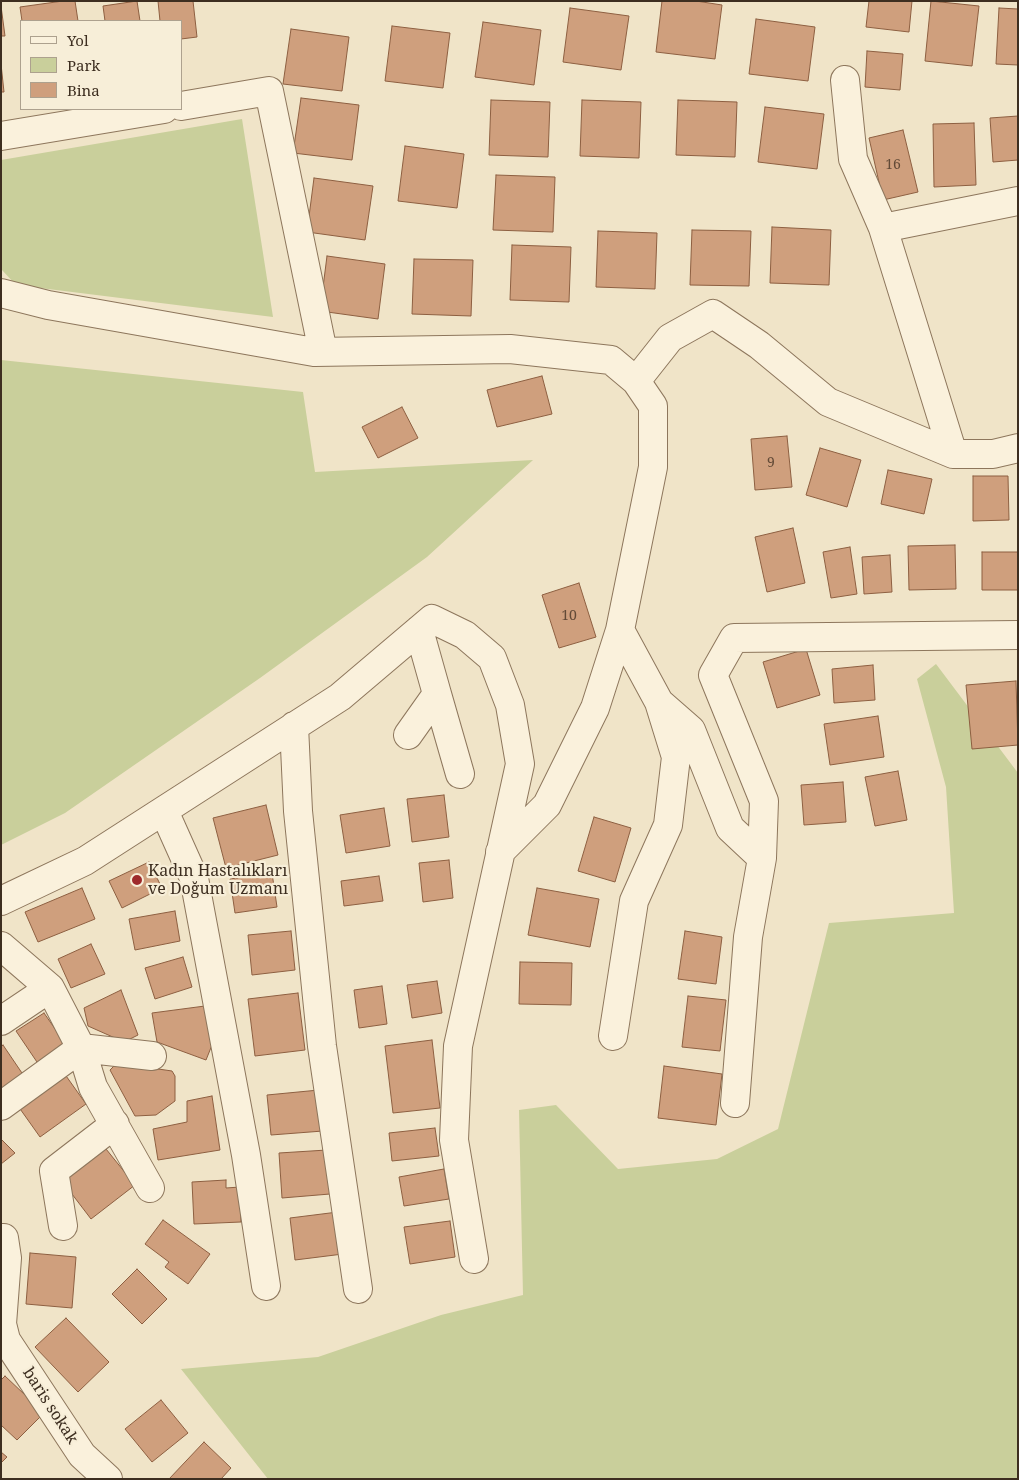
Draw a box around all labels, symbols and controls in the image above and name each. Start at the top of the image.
legend [20,20,182,110]
text: Yol [67,30,89,50]
text: Park [67,55,100,75]
text: Bina [67,80,100,100]
house number: 16 [885,157,901,173]
house number: 9 [767,455,775,471]
house number: 10 [561,608,577,624]
place label: Kadın Hastalıkları ve Doğum Uzmanı [148,861,288,899]
marker: Kadın Hastalıkları ve Doğum Uzmanı [130,873,144,887]
street label: baris sokak [18,1364,82,1448]

